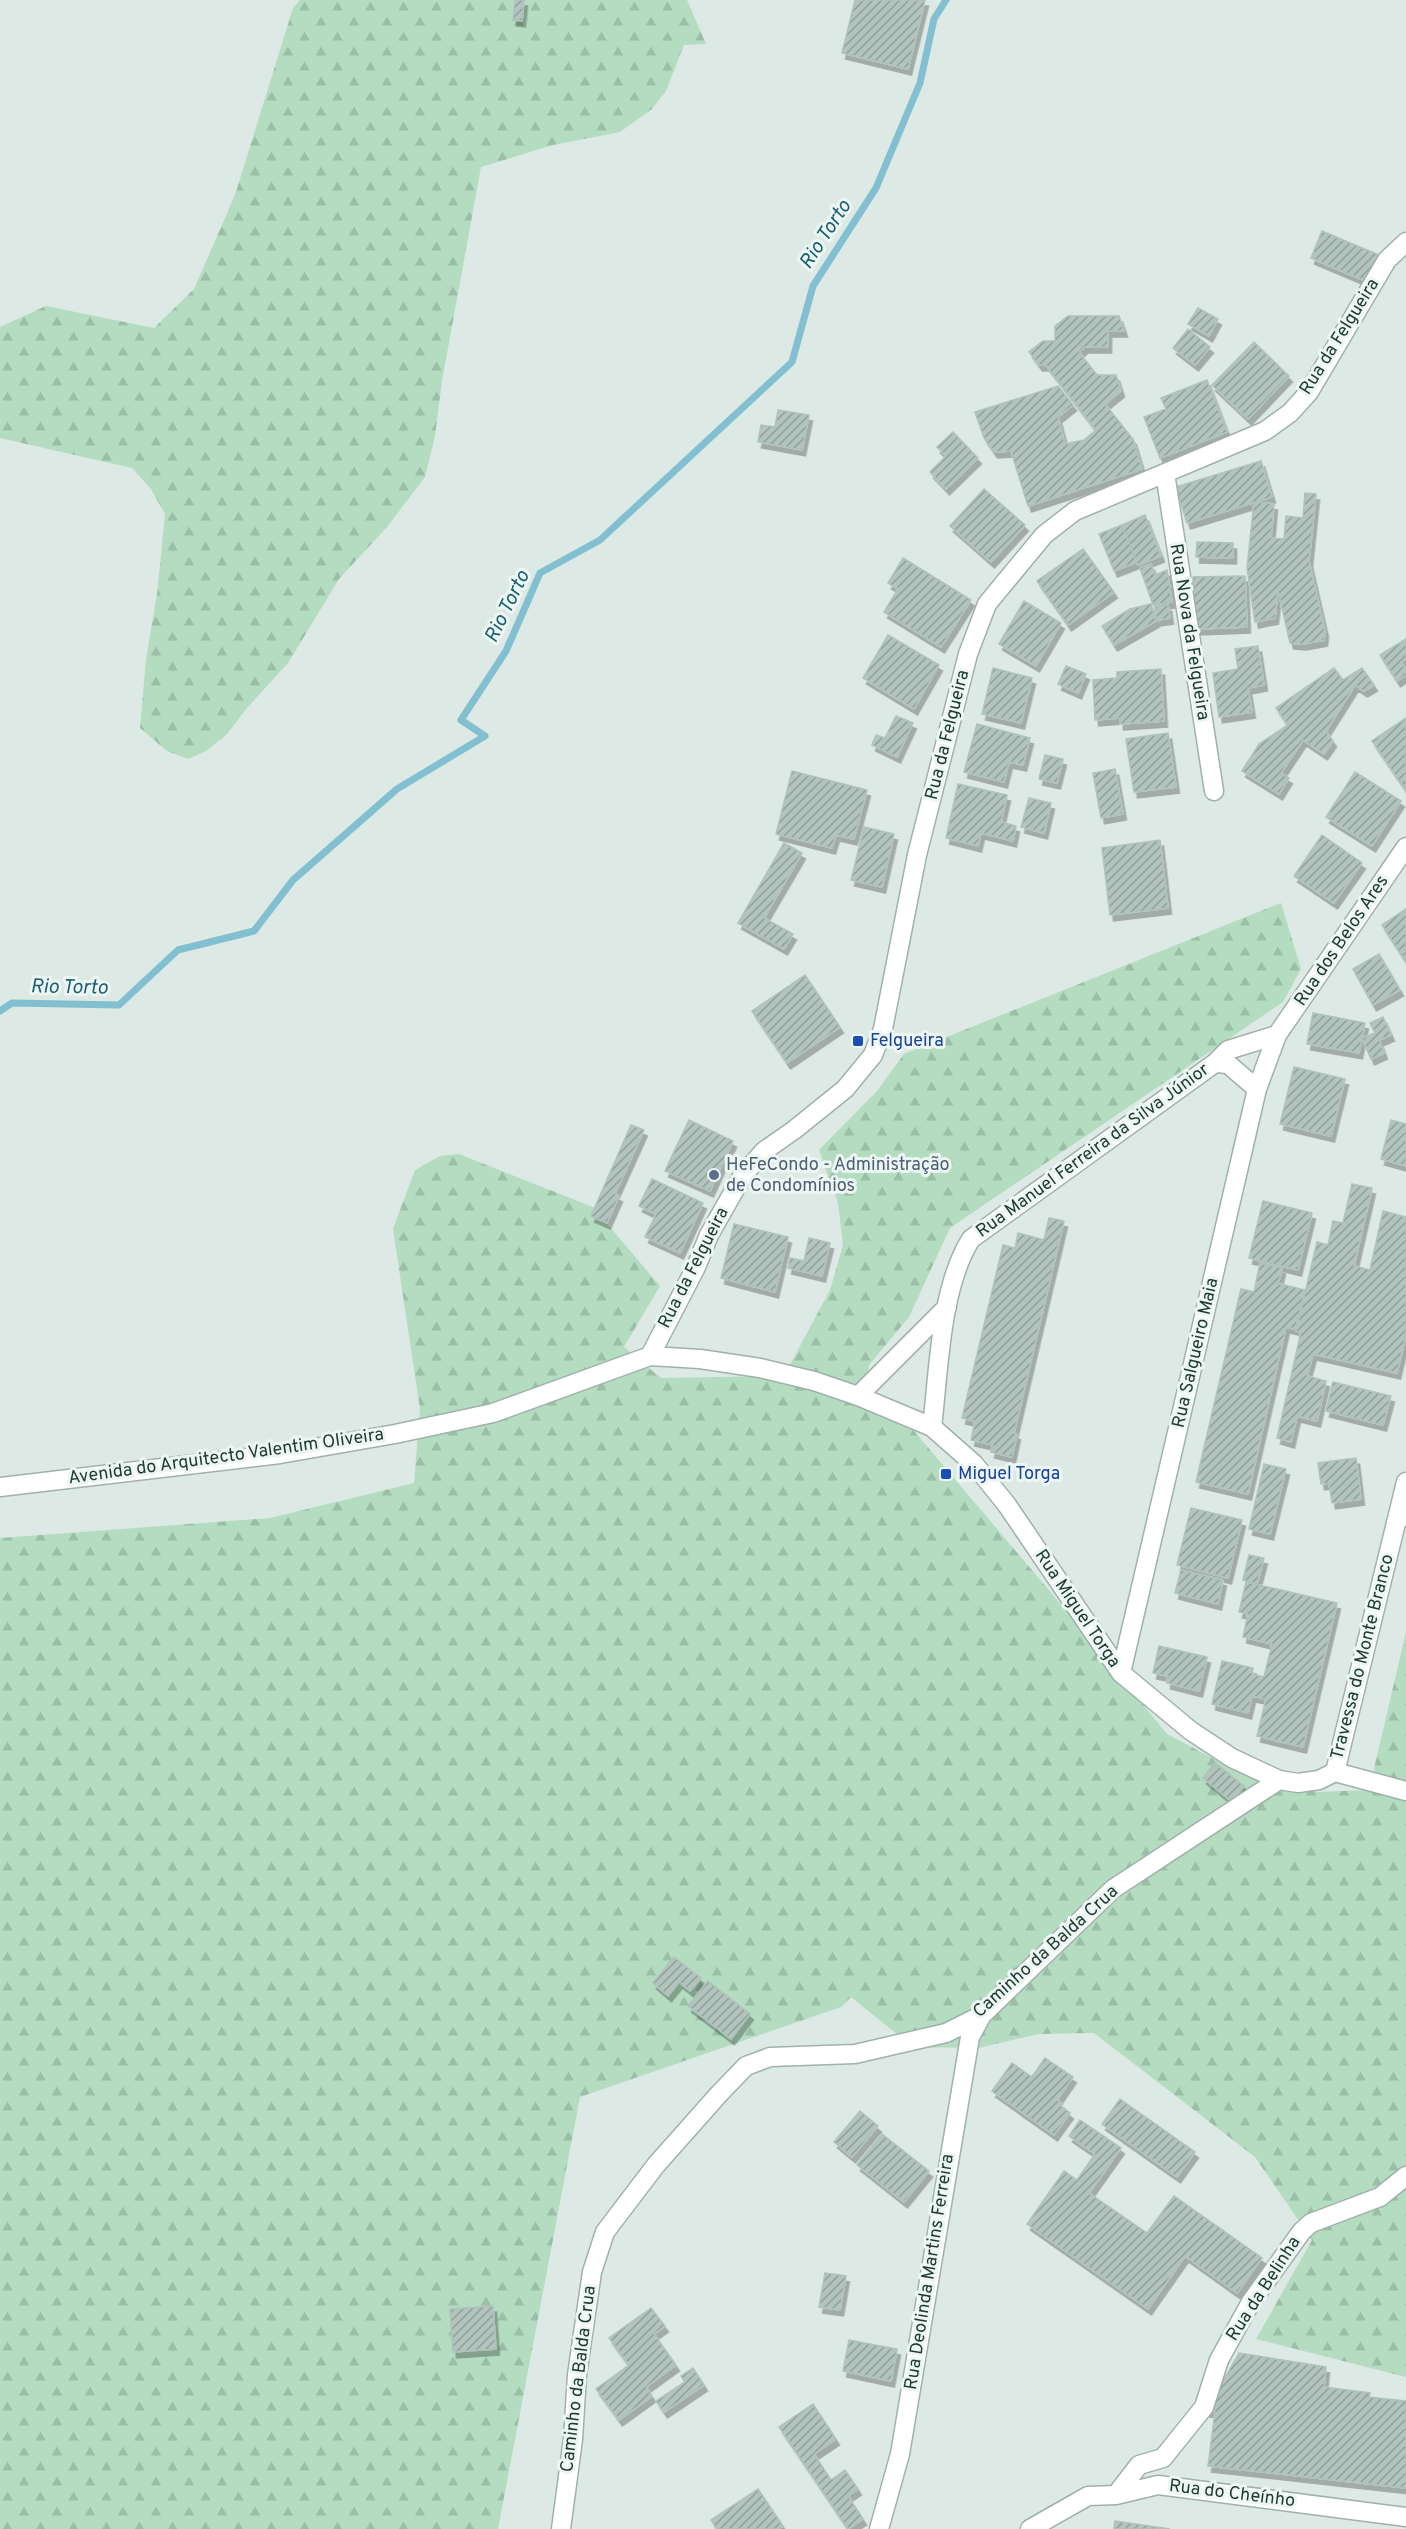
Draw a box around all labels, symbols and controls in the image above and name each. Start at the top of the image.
water label: Rio Torto [794,195,858,275]
street label: Rua da Felgueira [1295,274,1385,400]
street label: Rua Nova da Felgueira [1164,542,1214,722]
water label: Rio Torto [479,566,537,647]
street label: Rua da Felgueira [921,668,975,802]
street label: Rua dos Belos Ares [1290,871,1394,1011]
water label: Rio Torto [30,974,108,1002]
place label: Felgueira [870,1030,944,1053]
marker: Felgueira [851,1034,865,1048]
street label: Rua Manuel Ferreira da Silva Júnior [972,1059,1214,1243]
place label: HeFeCondo - Administração de Condomínios [726,1154,949,1198]
marker: HeFeCondo - Administração de Condomínios [707,1168,721,1182]
street label: Rua da Felgueira [654,1203,734,1333]
street label: Rua Salgueiro Maia [1168,1276,1224,1430]
street label: Avenida do Arquitecto Valentim Oliveira [67,1423,385,1491]
place label: Miguel Torga [958,1463,1060,1486]
marker: Miguel Torga [939,1467,953,1481]
street label: Rua Miguel Torga [1029,1545,1125,1673]
street label: Travessa do Monte Branco [1326,1552,1400,1762]
street label: Caminho da Balda Crua [968,1881,1124,2023]
street label: Rua Deolinda Martins Ferreira [900,2152,960,2392]
street label: Rua da Belinha [1222,2232,1306,2346]
street label: Caminho da Balda Crua [556,2284,602,2474]
street label: Rua do Cheínho [1168,2475,1296,2513]

